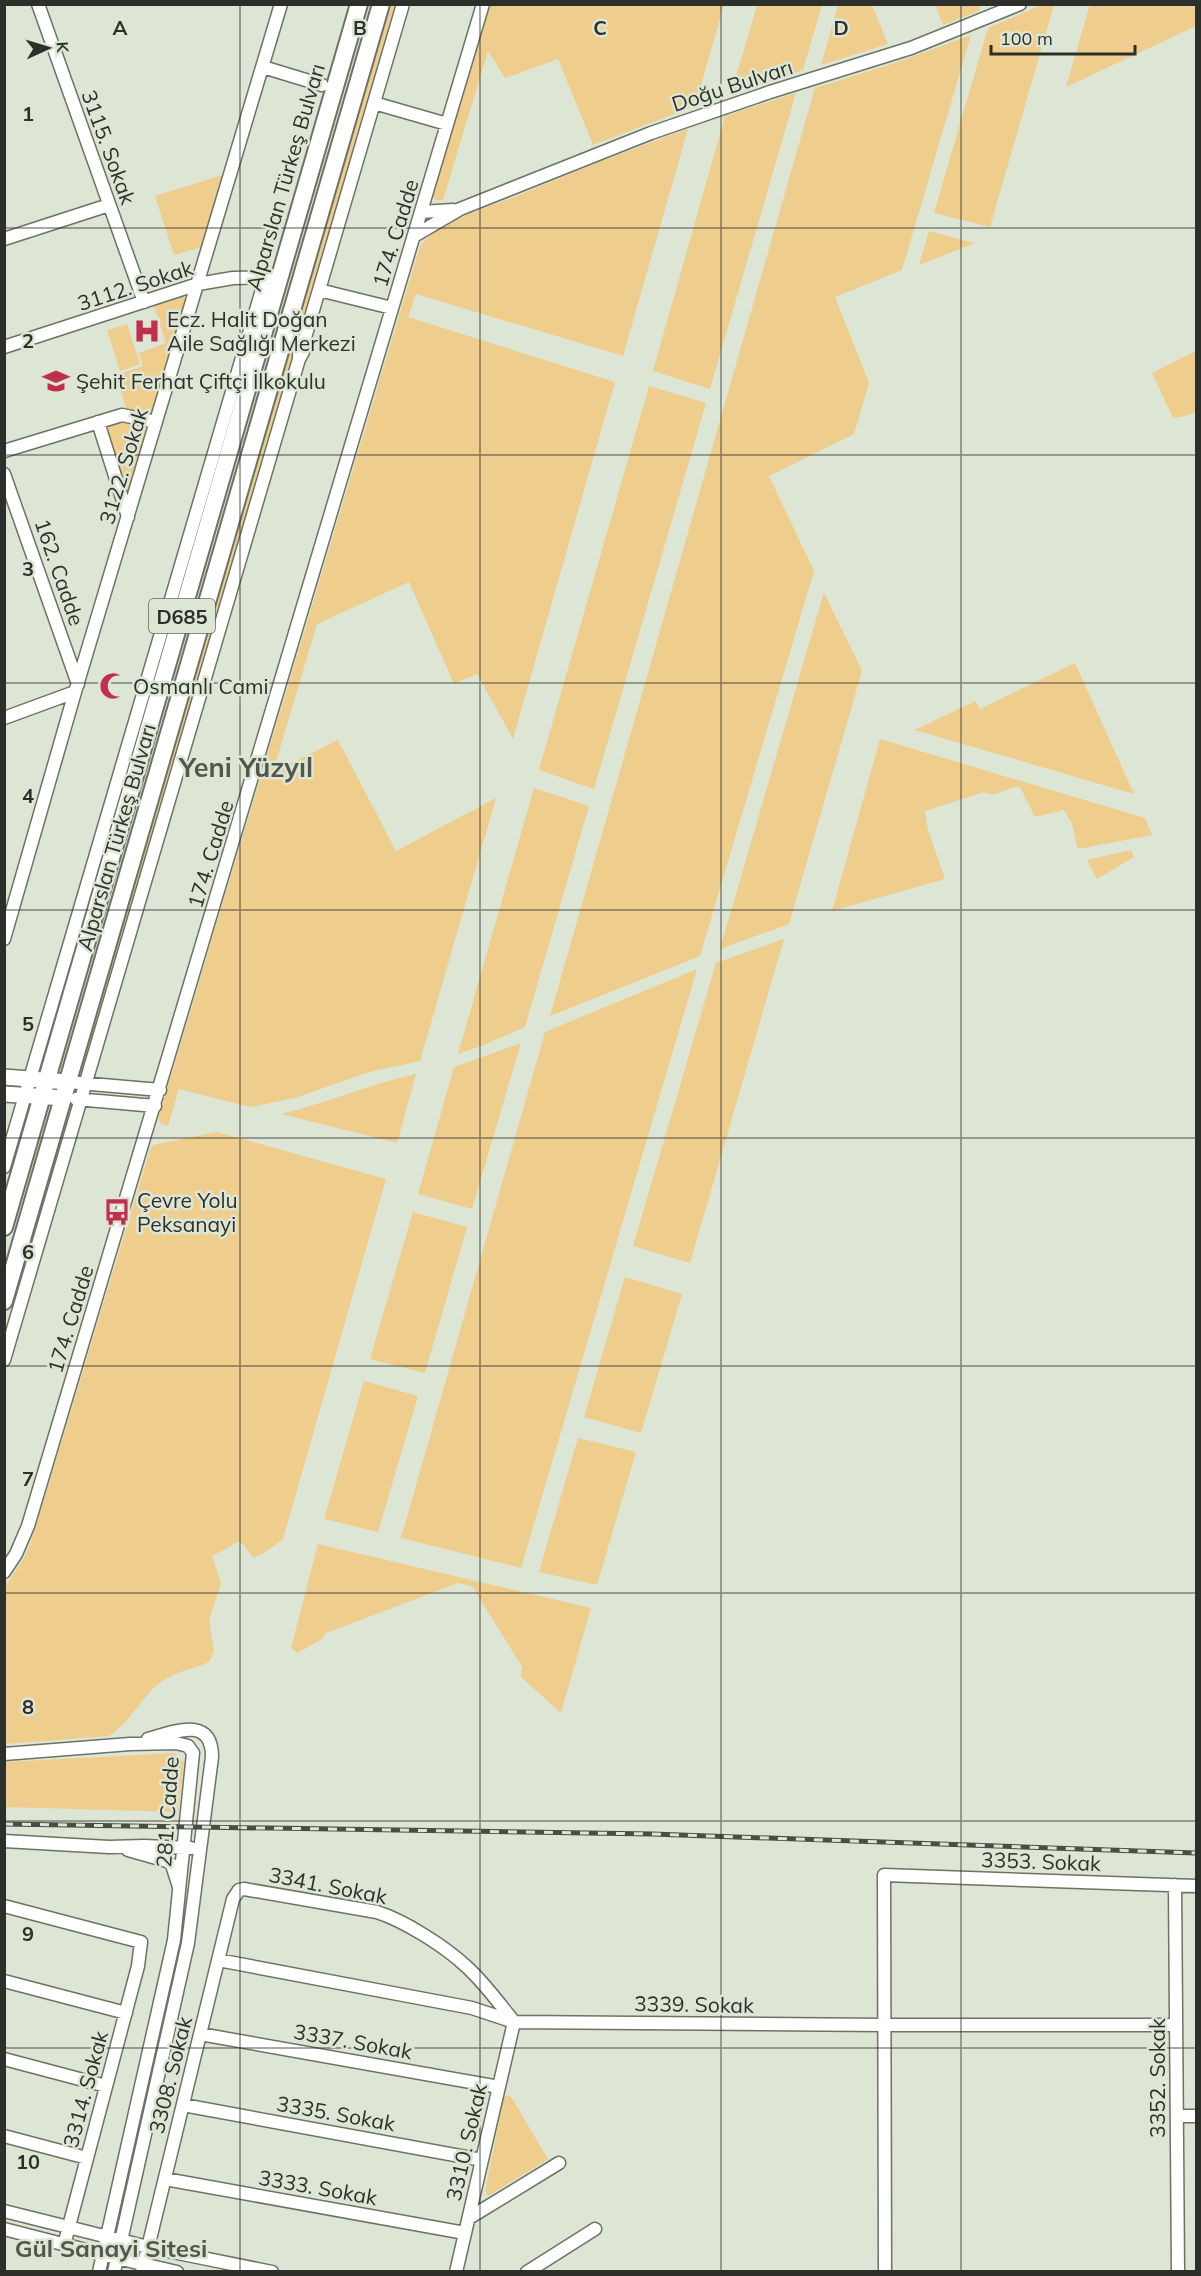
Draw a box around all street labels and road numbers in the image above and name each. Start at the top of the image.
street label: Doğu Bulvarı [668,53,796,117]
street label: Alparslan Türkeş Bulvarı [240,60,330,294]
street label: 3115. Sokak [76,86,142,208]
street label: 174. Cadde [366,176,424,290]
street label: 3112. Sokak [74,254,196,316]
street label: 3122. Sokak [93,405,153,527]
street label: 162. Cadde [30,515,90,629]
road number: D685 [149,599,215,633]
street label: Alparslan Türkeş Bulvarı [71,720,161,954]
street label: 174. Cadde [181,797,239,911]
street label: 174. Cadde [41,1262,99,1376]
street label: 281. Cadde [150,1756,184,1868]
street label: 3353. Sokak [981,1846,1102,1876]
street label: 3341. Sokak [267,1861,389,1909]
street label: 3339. Sokak [634,1990,754,2018]
street label: 3308. Sokak [143,2014,197,2136]
street label: 3337. Sokak [292,2018,414,2064]
street label: 3352. Sokak [1144,2018,1170,2138]
street label: 3314. Sokak [57,2028,113,2150]
street label: 3310. Sokak [440,2081,492,2203]
street label: 3335. Sokak [275,2090,397,2136]
street label: 3333. Sokak [257,2164,379,2210]

